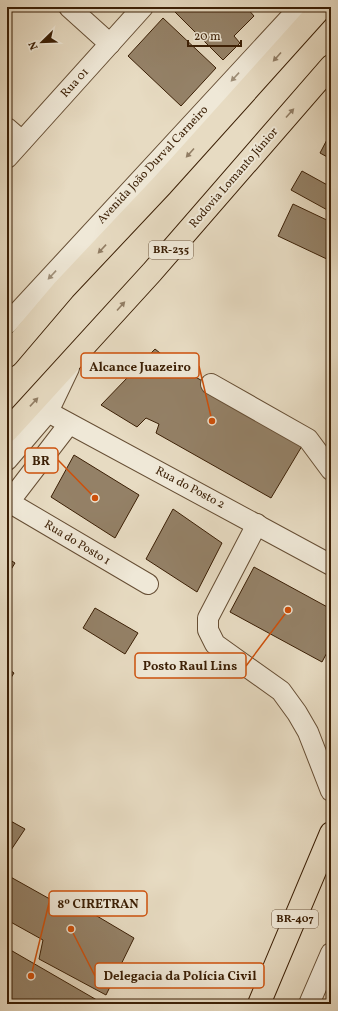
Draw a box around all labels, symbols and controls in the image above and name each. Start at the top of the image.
north arrow [22,22,62,62]
scale bar [188,22,241,48]
text: 20 m [194,29,221,45]
text: N [26,39,43,52]
one-way arrow [273,52,282,62]
street label: Rua 01 [57,65,93,101]
one-way arrow [231,72,240,82]
street label: Avenida João Durval Carneiro [94,102,212,228]
one-way arrow [285,108,294,119]
street label: Rodovia Lomanto Júnior [186,124,282,232]
one-way arrow [186,149,195,158]
road number: BR-235 [149,241,193,259]
one-way arrow [97,244,107,254]
one-way arrow [47,270,57,280]
one-way arrow [117,301,126,311]
callout: Alcance Juazeiro [81,353,199,378]
text: Alcance Juazeiro [89,359,191,377]
one-way arrow [29,398,38,407]
callout: BR [25,448,58,473]
text: BR [32,453,50,471]
street label: Rua do Posto 2 [152,463,228,513]
street label: Rua do Posto 1 [41,517,113,569]
callout: Posto Raul Lins [135,653,246,678]
text: Posto Raul Lins [143,658,237,676]
callout: 8º CIRETRAN [49,891,147,916]
text: 8º CIRETRAN [57,896,139,914]
road number: BR-407 [272,910,318,928]
callout: Delegacia da Polícia Civil [95,963,264,988]
text: Delegacia da Polícia Civil [103,968,257,986]

